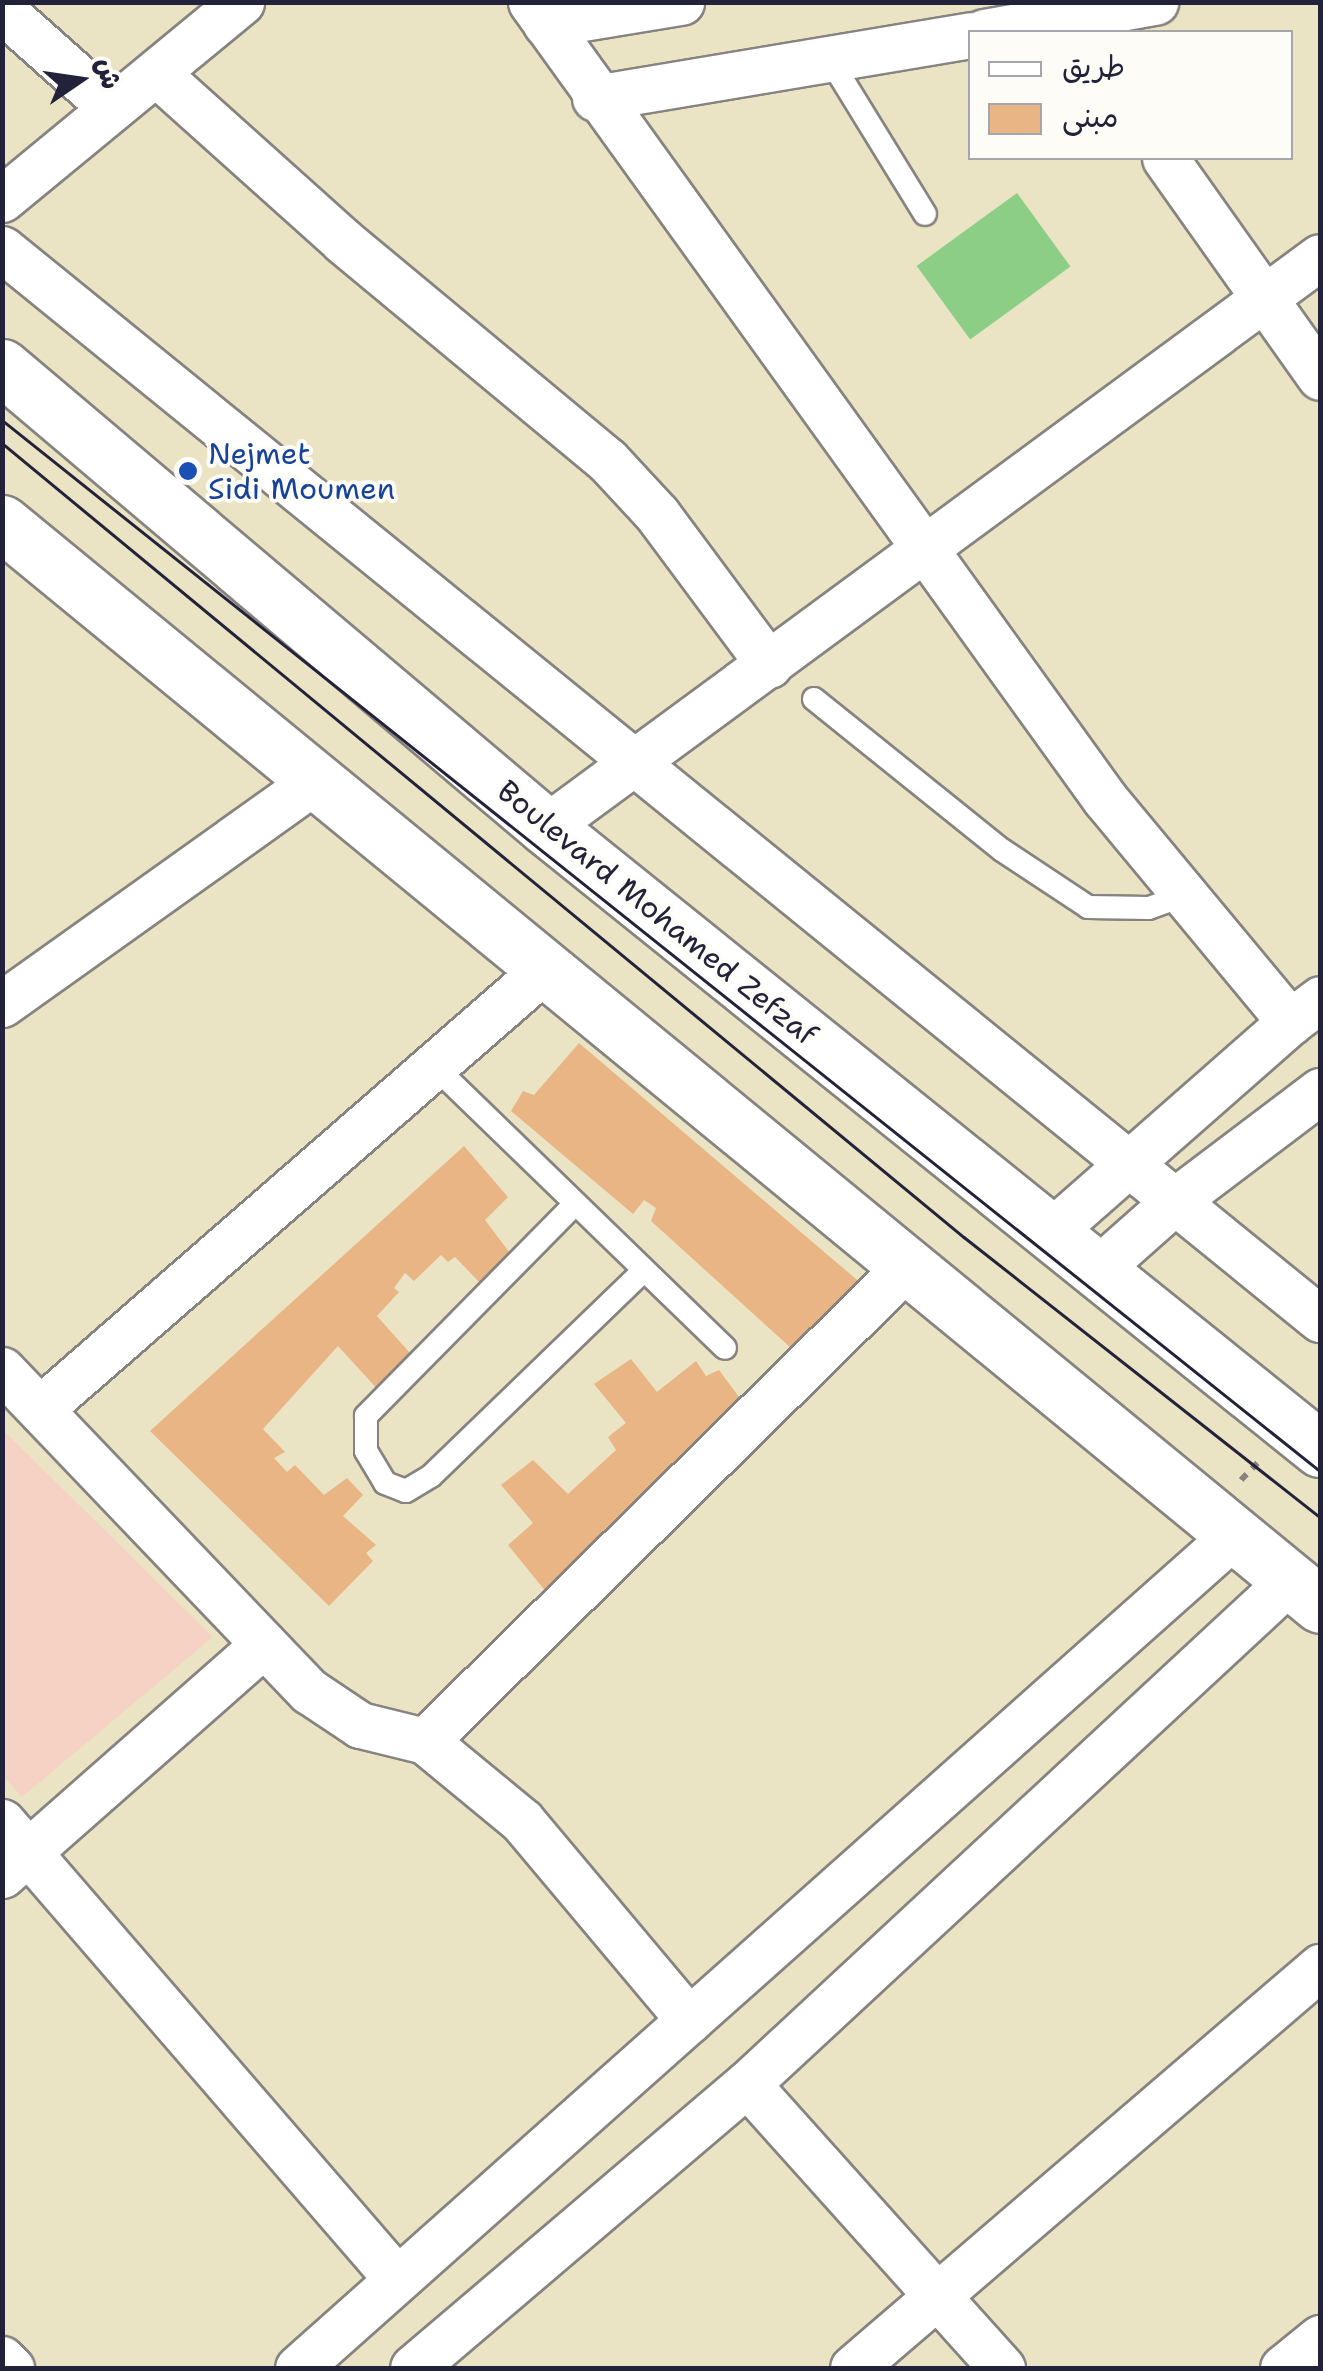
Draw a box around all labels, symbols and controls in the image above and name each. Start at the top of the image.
north arrow [30,30,130,130]
legend [968,30,1293,160]
text: طريق [1062,46,1125,87]
text: ش [87,54,131,93]
text: مبنى [1062,96,1118,137]
place label: Nejmet Sidi Moumen [208,436,395,506]
marker: Nejmet Sidi Moumen [177,460,199,482]
street label: Boulevard Mohamed Zefzaf [490,773,824,1053]

